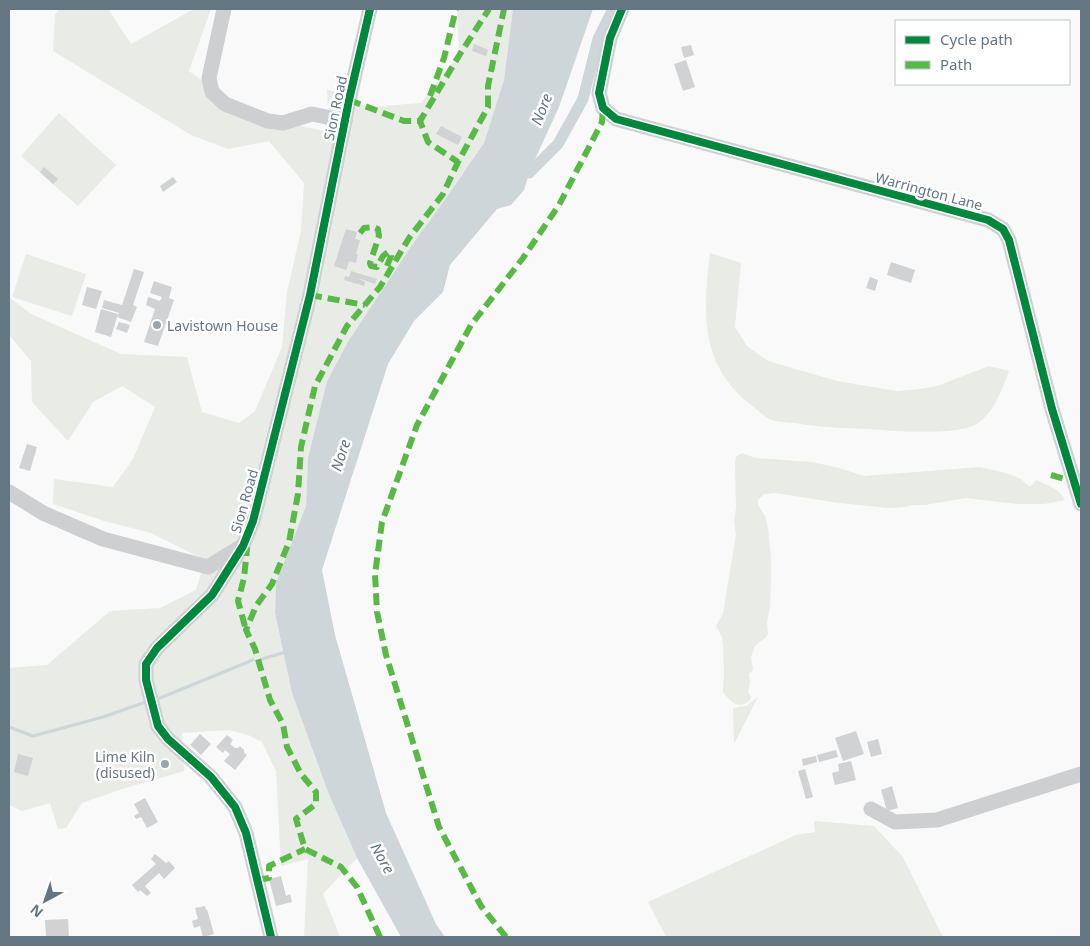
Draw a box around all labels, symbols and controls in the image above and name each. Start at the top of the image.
legend [895,20,1070,85]
text: Cycle path [940,29,1013,49]
text: Path [940,54,972,74]
street label: Sion Road [319,74,351,142]
water label: Nore [526,90,556,128]
street label: Warrington Lane [873,168,985,215]
place label: Lavistown House [167,316,278,335]
marker: Lavistown House [151,319,163,331]
water label: Nore [326,436,355,473]
street label: Sion Road [226,467,262,535]
place label: Lime Kiln (disused) [95,747,155,782]
marker: Lime Kiln (disused) [159,758,171,770]
water label: Nore [366,839,400,877]
north arrow [20,876,70,926]
text: N [26,900,47,922]

